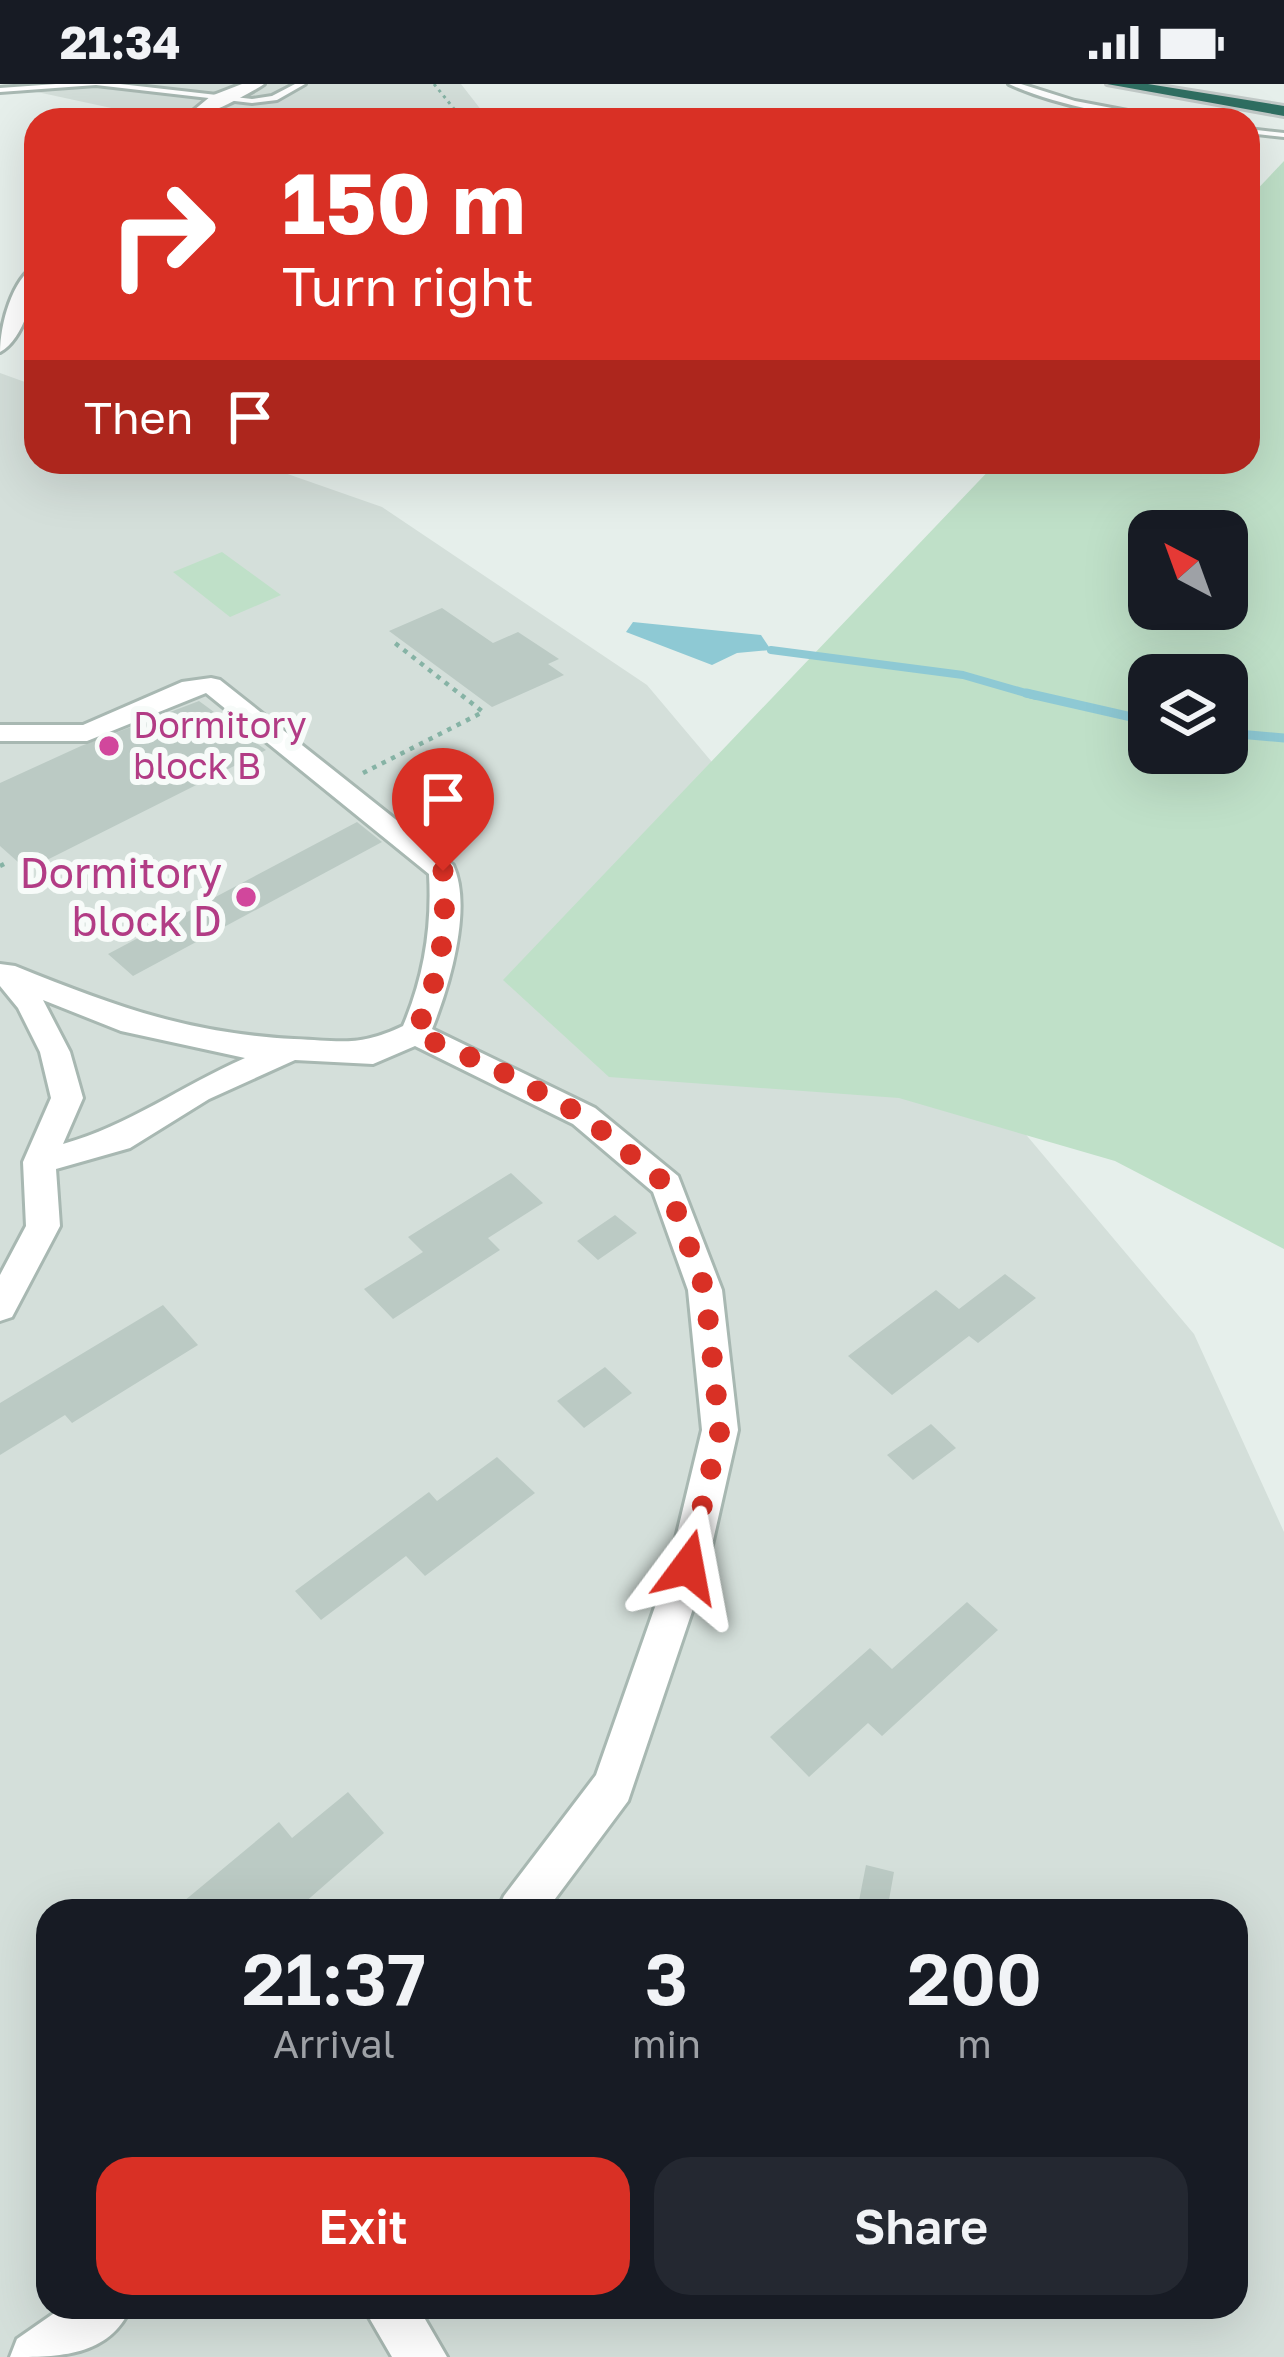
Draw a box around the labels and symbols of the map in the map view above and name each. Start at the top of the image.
north arrow [1128,510,1248,630]
place label: Dormitory block B [133,703,307,787]
marker: Dormitory block B [96,733,122,759]
pin [392,748,494,871]
place label: Dormitory block D [19,847,222,945]
marker: Dormitory block D [233,884,259,910]
position arrow [625,1504,751,1630]

